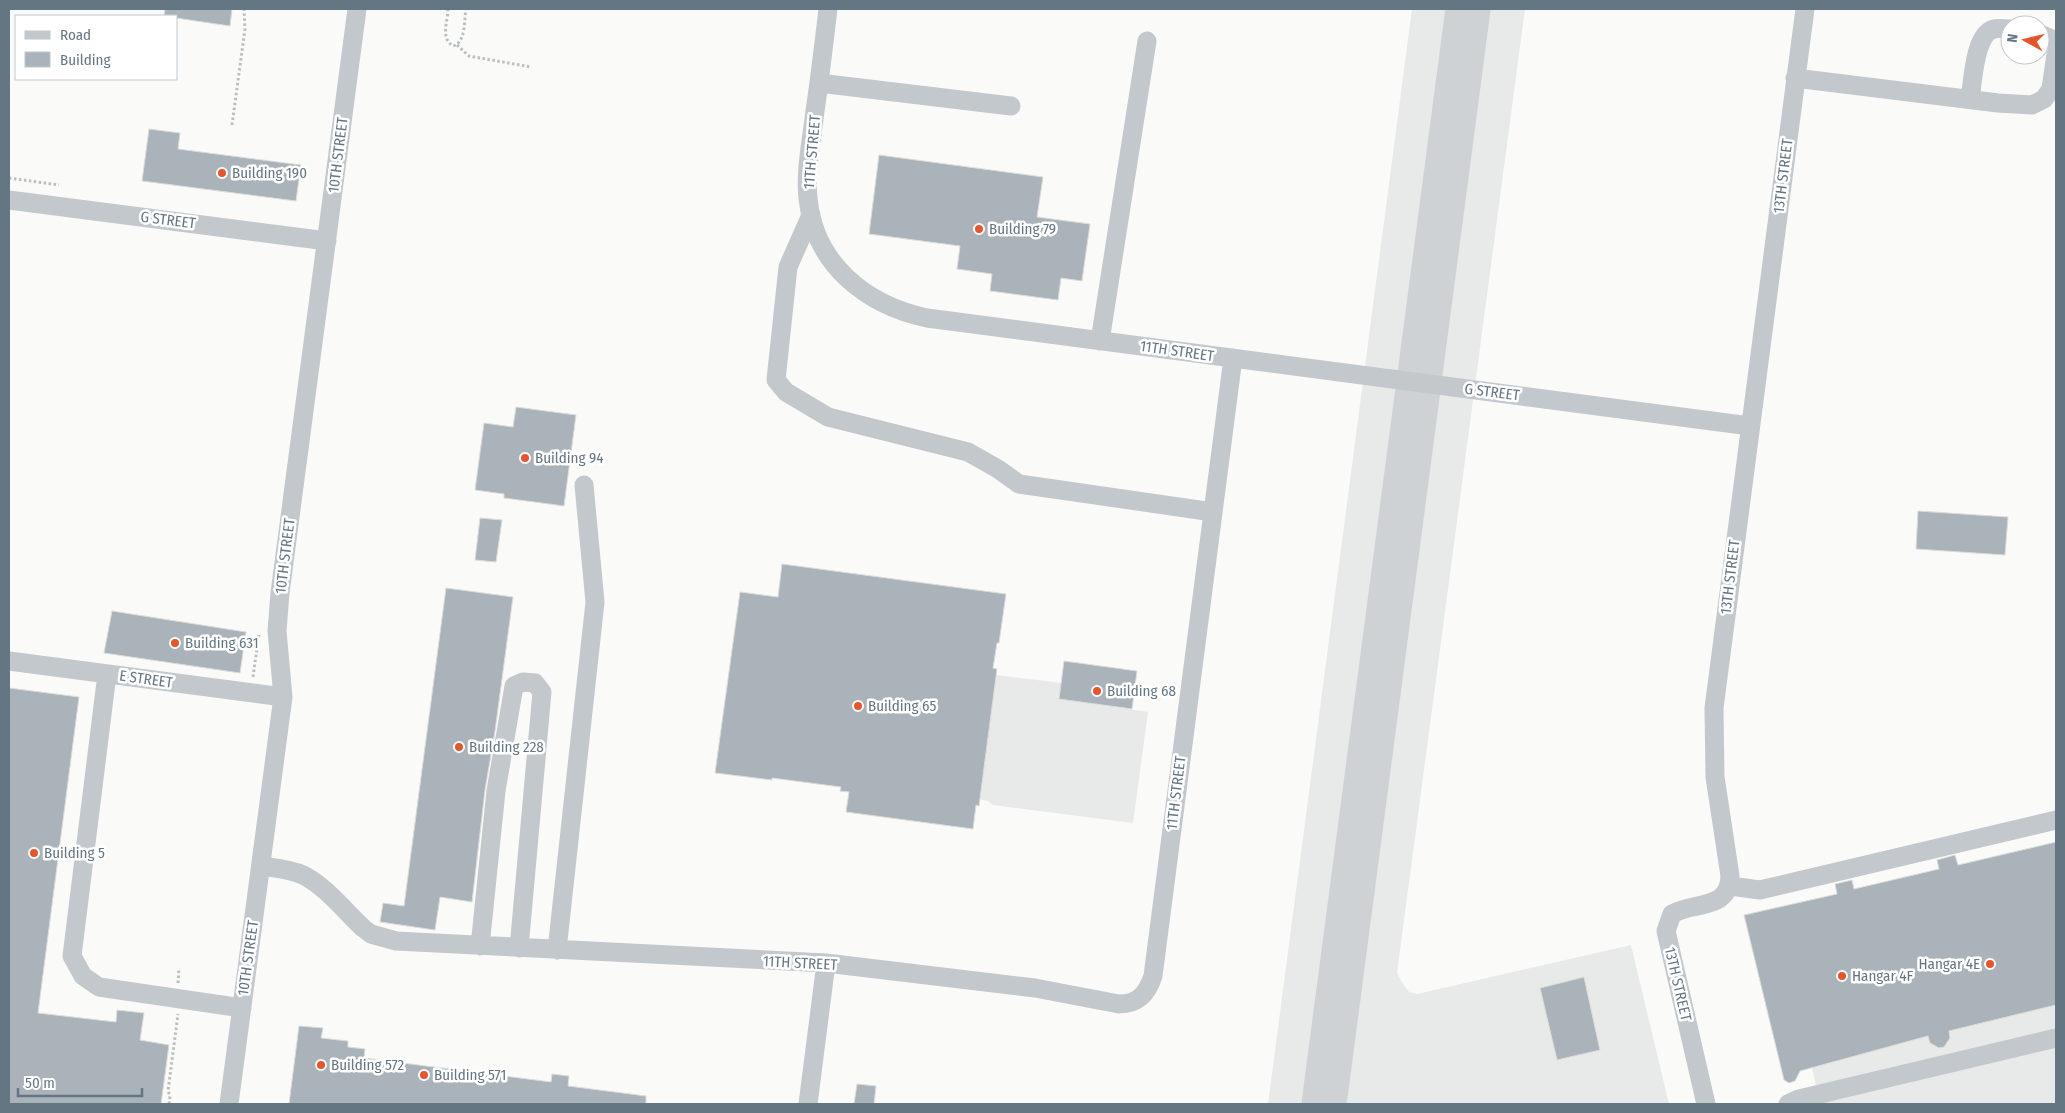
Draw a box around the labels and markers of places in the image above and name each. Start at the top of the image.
place label: Building 190 [232,164,307,182]
marker: Building 190 [216,167,228,179]
place label: Building 79 [989,220,1056,238]
marker: Building 79 [973,223,985,235]
place label: Building 94 [535,449,603,467]
marker: Building 94 [519,452,531,464]
place label: Building 631 [185,634,259,652]
marker: Building 631 [169,637,181,649]
place label: Building 68 [1107,682,1176,700]
marker: Building 68 [1091,685,1103,697]
place label: Building 65 [868,697,936,715]
marker: Building 65 [852,700,864,712]
place label: Building 228 [469,738,544,756]
marker: Building 228 [453,741,465,753]
place label: Building 5 [44,844,105,862]
marker: Building 5 [28,847,40,859]
place label: Hangar 4E [1918,955,1980,973]
marker: Hangar 4E [1984,958,1996,970]
place label: Hangar 4F [1852,967,1913,985]
marker: Hangar 4F [1836,970,1848,982]
place label: Building 572 [331,1056,404,1074]
marker: Building 572 [315,1059,327,1071]
place label: Building 571 [434,1066,506,1084]
marker: Building 571 [418,1069,430,1081]

